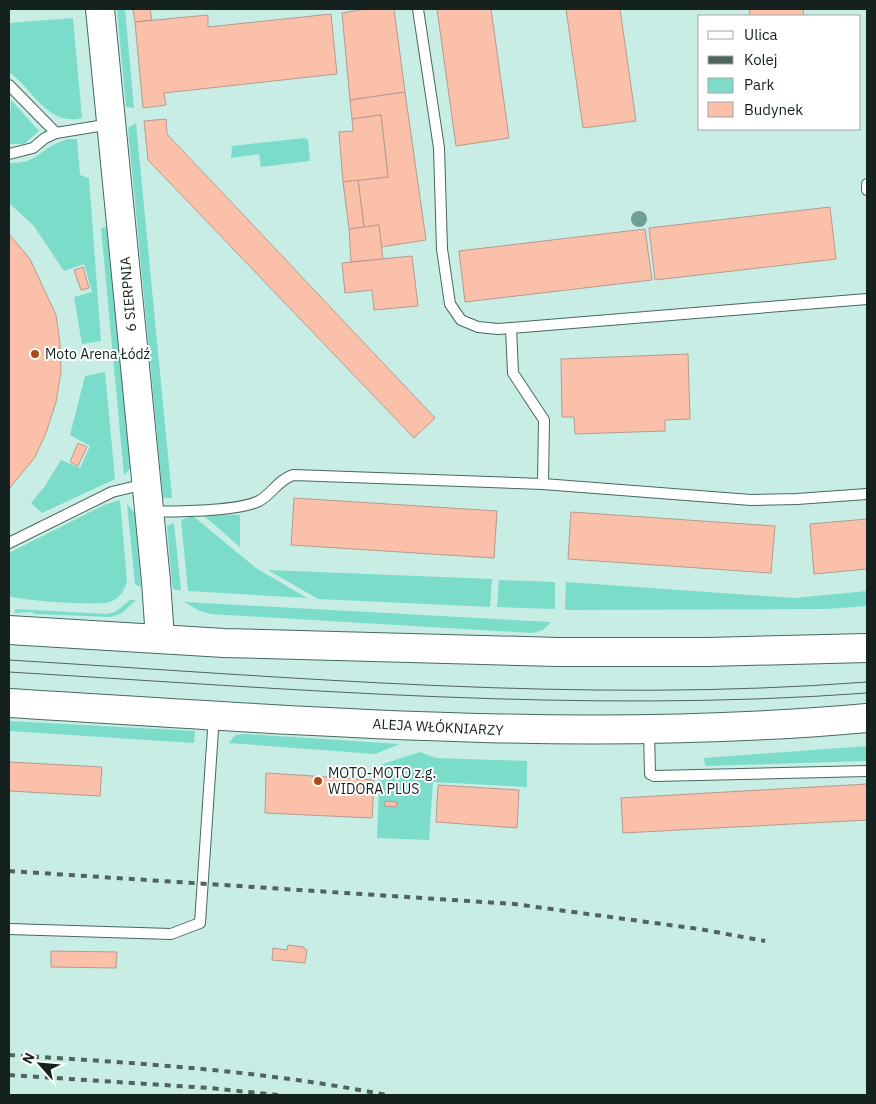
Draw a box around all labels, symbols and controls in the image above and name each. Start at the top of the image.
legend [698,15,861,130]
text: Ulica [744,25,778,44]
text: Kolej [744,50,778,69]
text: Park [744,75,774,94]
text: Budynek [744,100,803,119]
street label: 6 SIERPNIA [116,256,140,332]
place label: Moto Arena Łódź [45,345,151,363]
marker: Moto Arena Łódź [29,348,41,360]
street label: ALEJA WŁÓKNIARZY [372,714,505,739]
place label: MOTO-MOTO z.g. WIDORA PLUS [328,764,436,798]
marker: MOTO-MOTO z.g. WIDORA PLUS [312,775,324,787]
north arrow [15,1039,65,1089]
text: N [18,1049,39,1067]

